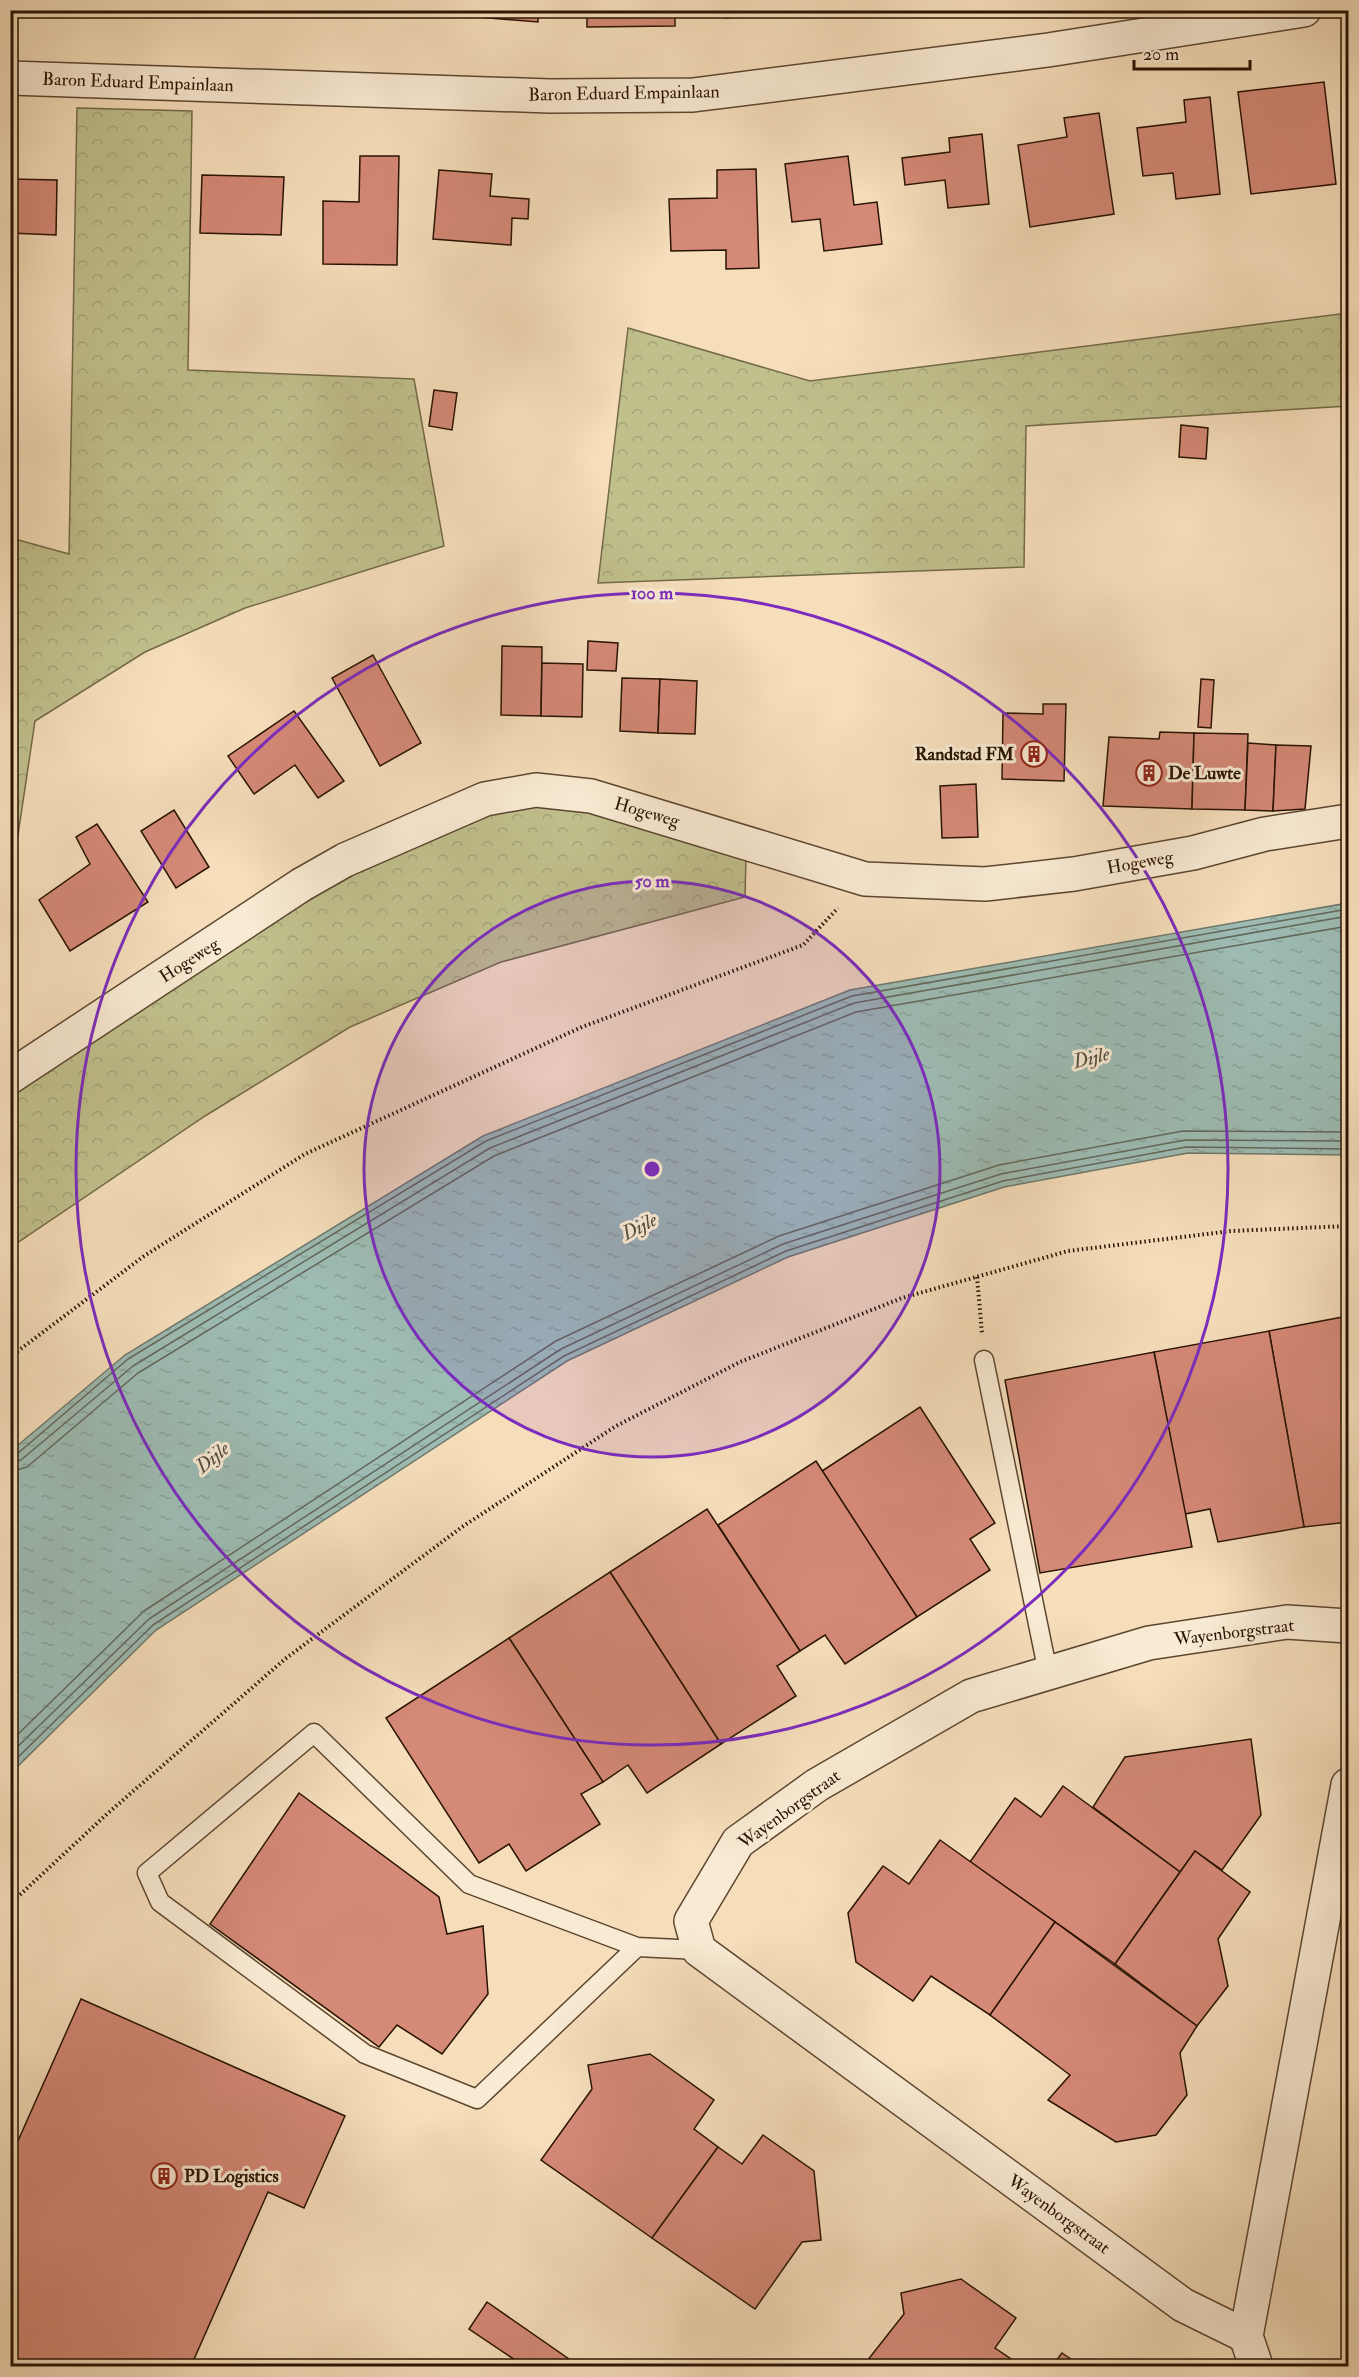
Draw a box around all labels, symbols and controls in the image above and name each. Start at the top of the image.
scale bar [1134,33,1250,71]
text: 20 m [1143,43,1179,66]
street label: Baron Eduard Empainlaan [42,68,234,97]
street label: Baron Eduard Empainlaan [528,80,720,107]
text: 100 m [631,582,674,605]
building icon: Randstad FM [1019,739,1049,769]
place label: Randstad FM [915,743,1015,766]
building icon: De Luwte [1134,758,1164,788]
place label: De Luwte [1168,762,1241,785]
street label: Hogeweg [612,792,683,833]
street label: Hogeweg [1105,845,1176,880]
text: 50 m [635,870,670,893]
street label: Hogeweg [155,932,225,988]
water label: Dijle [1069,1041,1112,1074]
centre of rings [642,1159,662,1179]
water label: Dijle [616,1207,661,1246]
water label: Dijle [189,1436,235,1479]
street label: Wayenborgstraat [1172,1614,1296,1651]
street label: Wayenborgstraat [733,1764,845,1855]
building icon: PD Logistics [149,2161,179,2191]
place label: PD Logistics [184,2165,279,2188]
street label: Wayenborgstraat [1002,2169,1114,2259]

